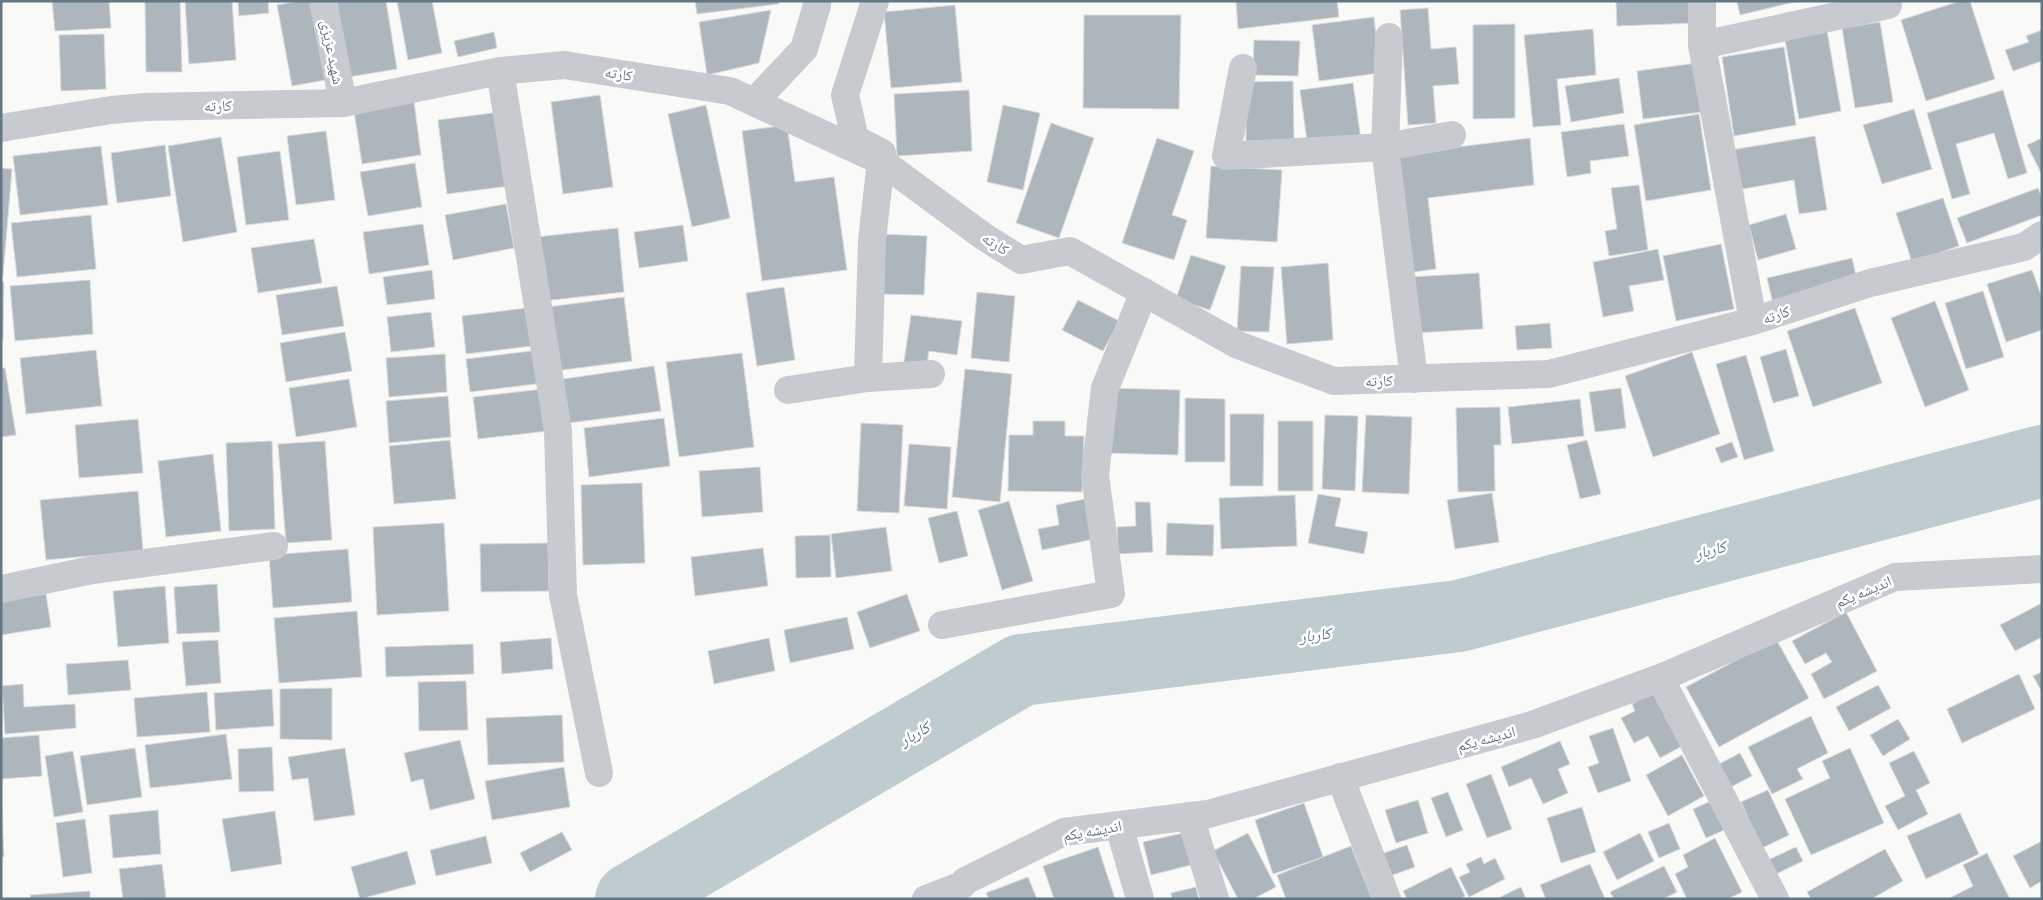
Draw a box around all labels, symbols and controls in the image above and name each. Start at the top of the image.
street label: شهید عزیزی [316,18,348,86]
street label: کارته [604,62,634,85]
street label: کارته [204,96,232,115]
street label: کارته [979,228,1013,259]
street label: کارته [1760,301,1792,328]
street label: کارته [1365,371,1393,390]
water label: کاربار [1691,535,1730,563]
street label: اندیشه یکم [1832,571,1895,613]
water label: کاربار [1297,622,1334,646]
water label: کاربار [895,716,935,750]
street label: اندیشه یکم [1455,722,1518,756]
street label: اندیشه یکم [1061,816,1123,846]

